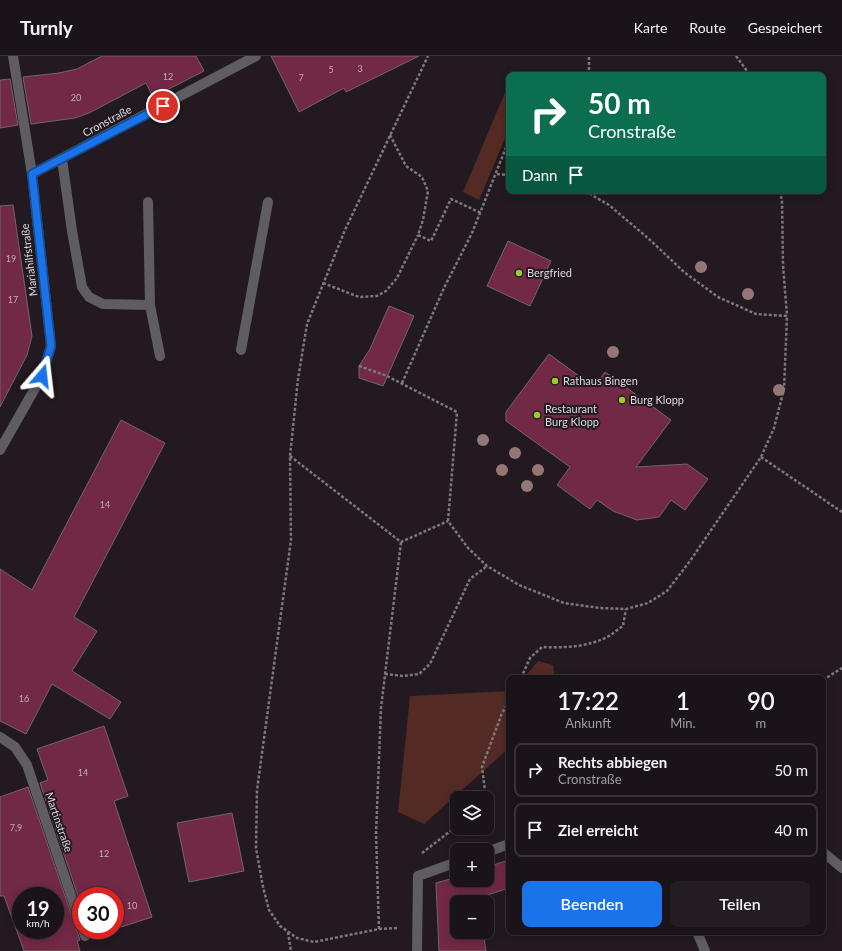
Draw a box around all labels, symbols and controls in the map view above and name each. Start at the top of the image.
text: Turnly [20,16,73,39]
text: Karte [634,19,667,36]
text: Route [689,19,726,36]
text: Gespeichert [748,19,822,36]
house number: 3 [357,63,363,74]
house number: 5 [328,64,334,75]
house number: 12 [163,71,173,82]
house number: 7 [298,72,304,83]
text: 50 m [588,86,651,120]
icon: right [522,88,574,140]
pin [146,89,180,123]
house number: 20 [71,92,81,103]
icon: arrive [152,95,174,117]
street label: Cronstraße [80,102,134,139]
text: Cronstraße [588,120,676,142]
icon: arrive [565,164,587,186]
text: Dann [522,166,557,184]
street label: Mariahilfstraße [18,223,39,297]
house number: 19 [6,253,16,264]
place label: Bergfried [527,266,572,279]
marker: Bergfried [514,268,524,278]
house number: 17 [8,294,18,305]
position arrow [21,355,63,397]
place label: Rathaus Bingen [563,374,638,387]
marker: Rathaus Bingen [550,376,560,386]
place label: Burg Klopp [630,393,684,406]
marker: Burg Klopp [617,395,627,405]
place label: Restaurant Burg Klopp [545,402,599,428]
marker: Restaurant Burg Klopp [532,410,542,420]
house number: 14 [100,499,110,510]
text: 17:22 [557,686,619,715]
text: 1 [676,686,690,715]
text: 90 [747,686,775,715]
house number: 16 [19,693,29,704]
text: Ankunft [565,715,611,731]
text: Min. [670,715,696,731]
text: m [755,715,766,731]
text: Rechts abbiegen [558,753,667,771]
icon: right [524,759,546,781]
text: 50 m [774,761,808,779]
house number: 14 [78,767,88,778]
text: Cronstraße [558,771,622,787]
street label: Martinstraße [43,790,76,854]
map controls [450,791,494,939]
button: layers [450,791,494,835]
icon: arrive [524,819,546,841]
text: Ziel erreicht [558,821,638,839]
text: 40 m [774,821,808,839]
house number: 7,9 [10,822,22,833]
button: + [450,843,494,887]
house number: 12 [99,848,109,859]
button: Beenden [522,881,662,927]
button: Teilen [670,881,810,927]
speed limit sign: 30 [72,887,124,939]
button: − [450,895,494,939]
text: 19 [26,896,50,920]
house number: 10 [127,900,137,911]
text: km/h [26,917,50,929]

